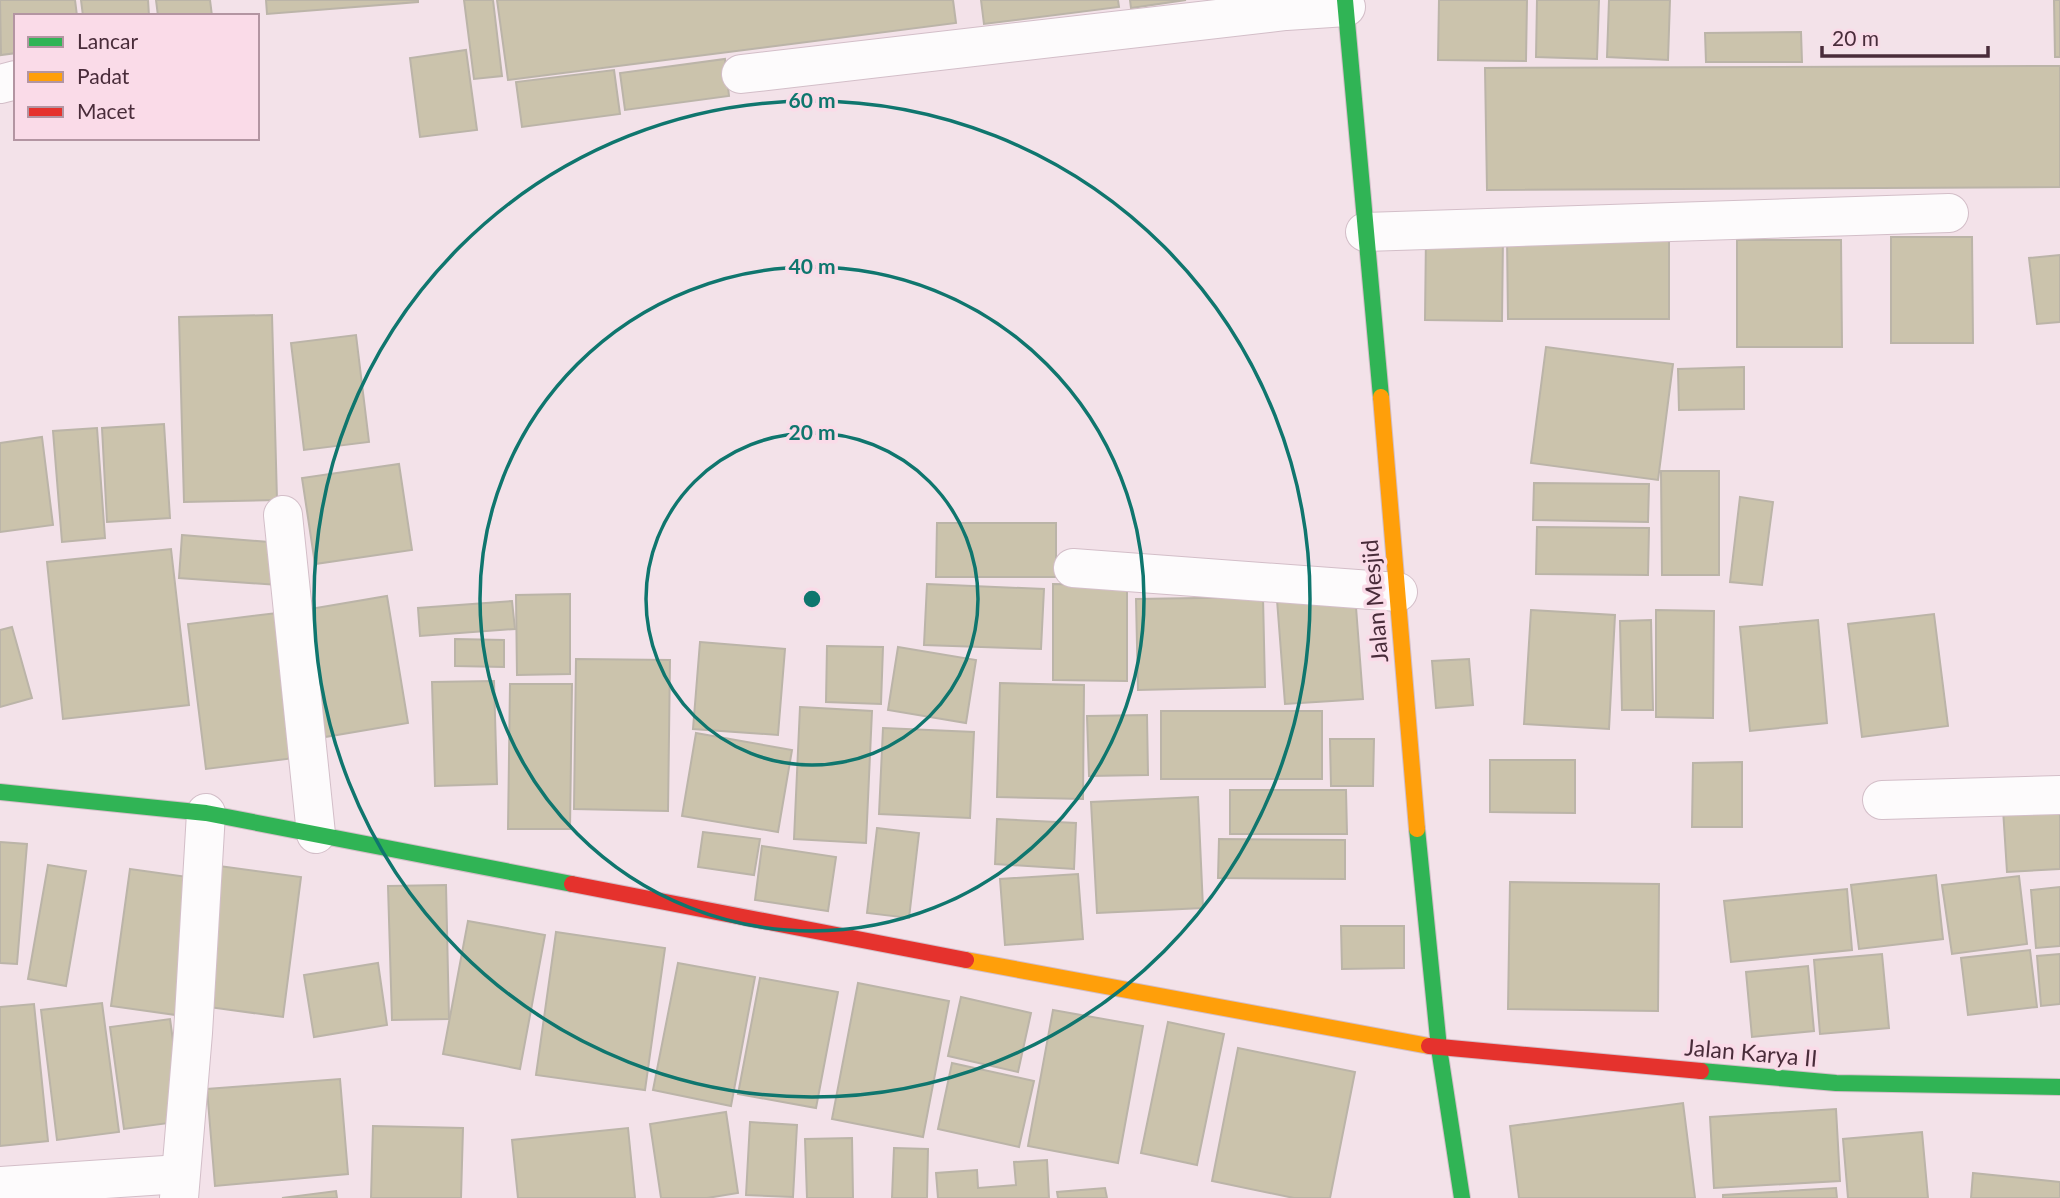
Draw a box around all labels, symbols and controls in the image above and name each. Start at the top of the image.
legend [14,14,259,140]
scale bar [1822,14,1988,58]
text: 20 m [1832,25,1879,50]
text: Lancar [77,28,138,53]
text: Padat [77,63,130,88]
text: 60 m [788,87,836,112]
text: Macet [77,98,135,123]
text: 40 m [788,253,836,278]
text: 20 m [788,419,836,444]
street label: Jalan Mesjid [1355,538,1393,664]
centre of rings [800,587,824,611]
street label: Jalan Karya II [1684,1032,1819,1072]

